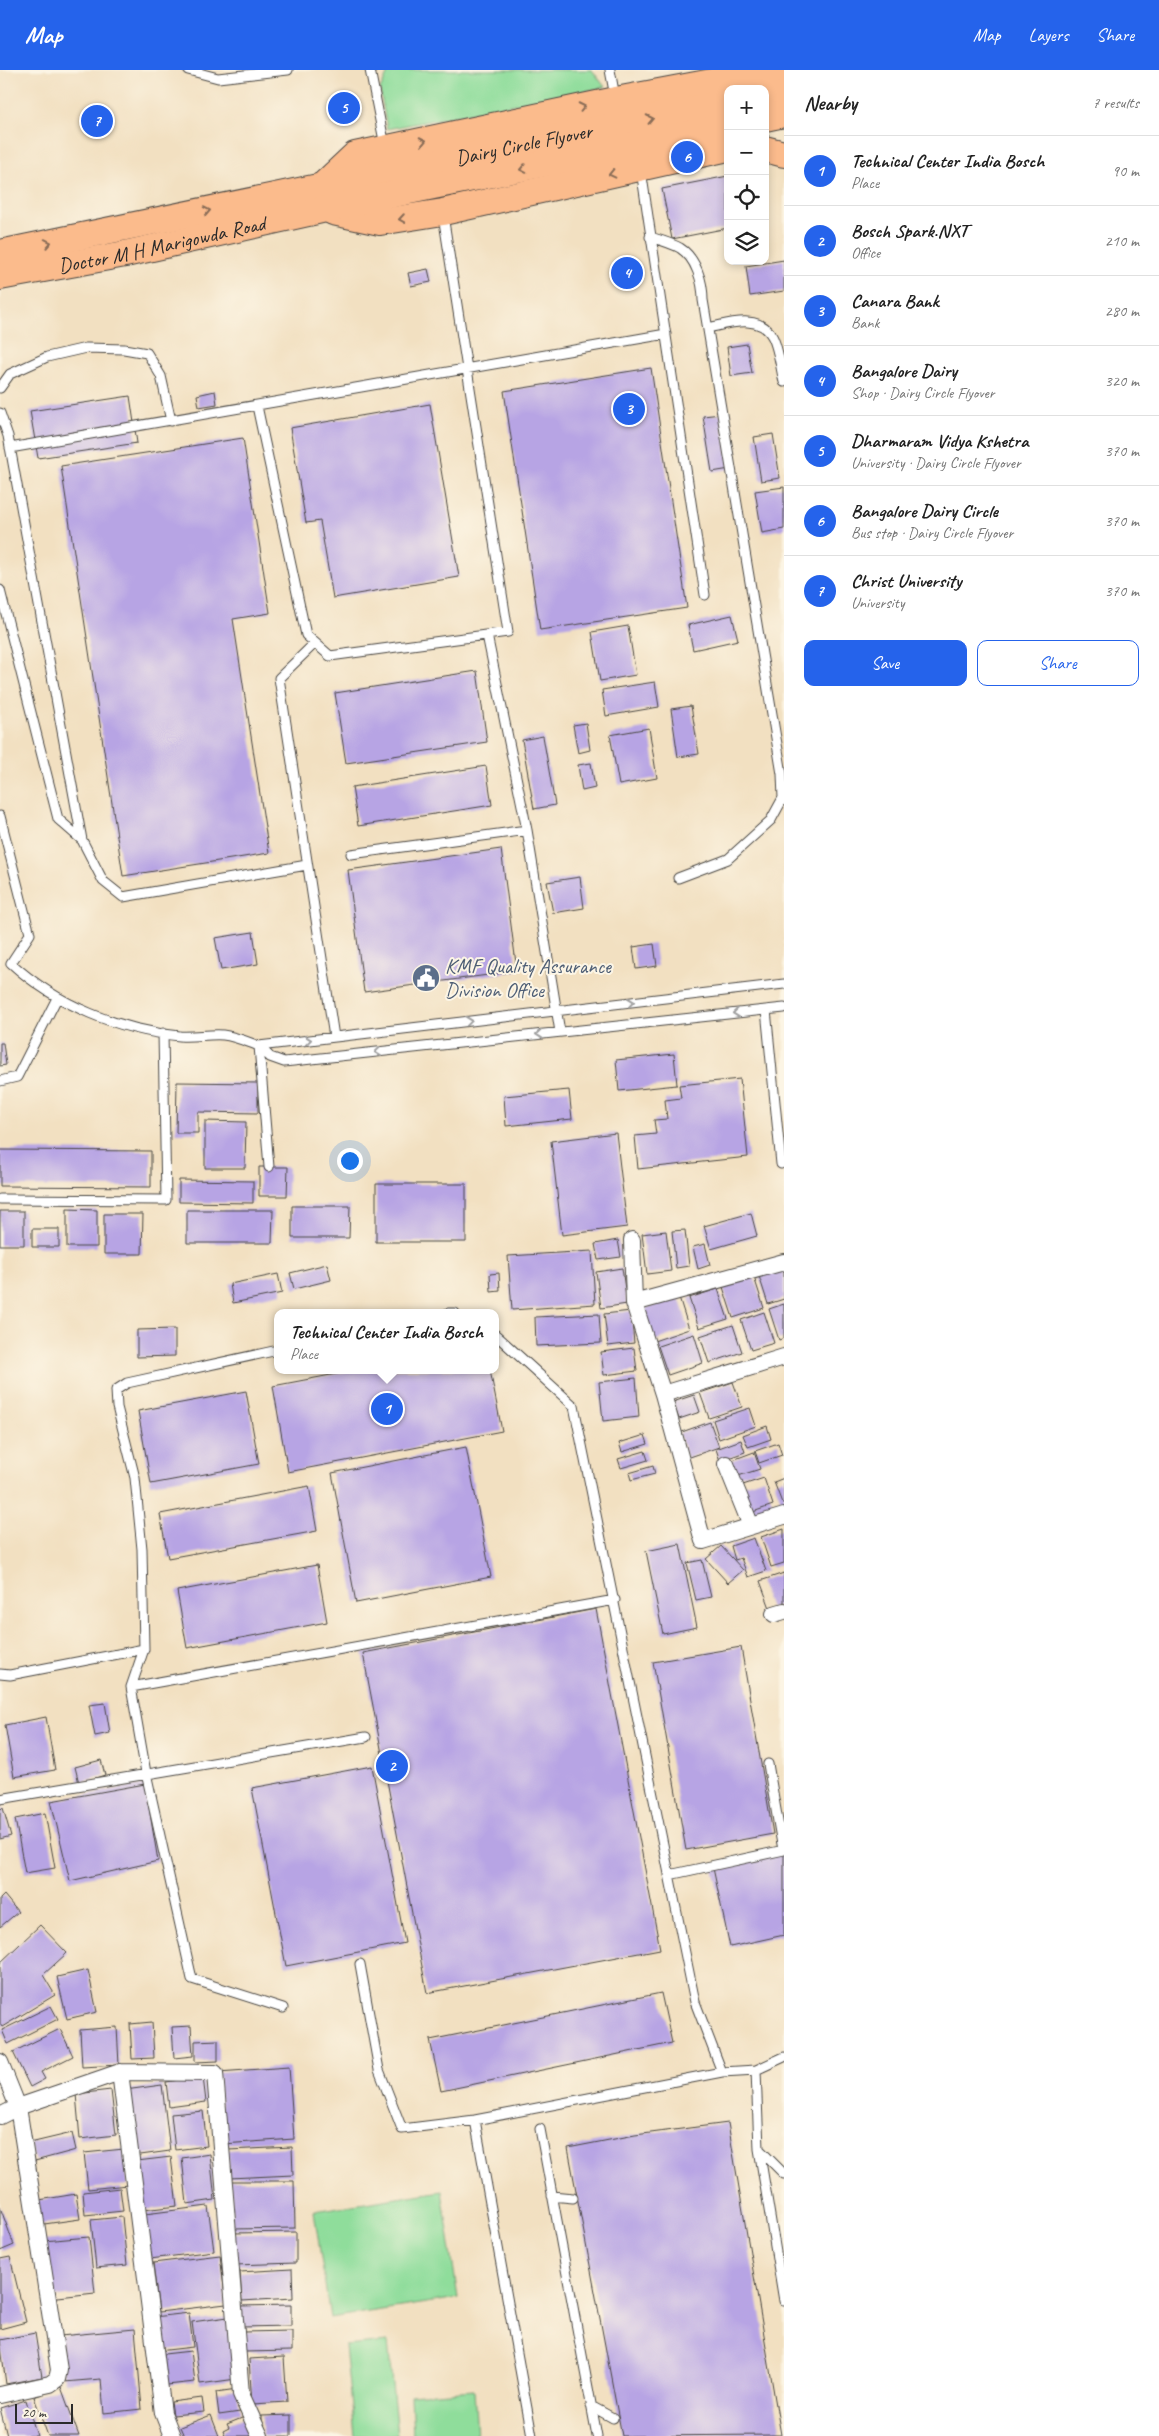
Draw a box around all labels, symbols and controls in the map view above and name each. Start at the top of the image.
text: Map [25,20,62,50]
text: Map [973,24,1001,46]
text: Layers [1029,24,1068,46]
text: Share [1096,24,1134,46]
map controls [724,85,769,265]
button: + [724,85,769,130]
pin: 5 [328,89,360,127]
text: Nearby [804,90,857,116]
text: 7 results [1092,93,1139,113]
pin: 7 [81,102,113,140]
one-way arrow [578,102,587,113]
one-way arrow [645,114,654,125]
street label: Dairy Circle Flyover [453,117,596,171]
button: − [724,130,769,175]
one-way arrow [419,136,428,147]
pin: 6 [671,138,703,176]
text: Technical Center India Bosch [851,149,1044,173]
text: 1 [816,161,824,181]
text: 90 m [1112,161,1139,181]
one-way arrow [519,163,528,174]
one-way arrow [607,168,616,179]
text: Place [851,173,879,193]
button: locate [724,175,769,220]
one-way arrow [203,206,211,217]
street label: Doctor M H Marigowda Road [56,209,271,279]
one-way arrow [397,213,406,223]
text: Bosch Spark.NXT [851,219,968,243]
button: layers [724,220,769,265]
text: 2 [816,231,824,251]
text: 210 m [1105,231,1139,251]
one-way arrow [43,238,52,249]
text: Office [851,243,880,263]
pin: 4 [611,254,643,292]
text: Canara Bank [851,289,939,313]
text: 3 [816,301,824,321]
text: 280 m [1105,301,1139,321]
text: Bank [851,313,879,333]
text: Bangalore Dairy [851,359,957,383]
text: 4 [816,371,824,391]
text: 320 m [1105,371,1139,391]
text: Shop · Dairy Circle Flyover [851,383,995,403]
pin: 3 [613,390,645,428]
text: Dharmaram Vidya Kshetra [851,429,1028,453]
text: 5 [817,441,823,461]
text: 370 m [1105,441,1139,461]
text: University · Dairy Circle Flyover [851,453,1021,473]
text: Bangalore Dairy Circle [851,499,998,523]
text: 6 [816,511,824,531]
text: 370 m [1105,511,1139,531]
text: Bus stop · Dairy Circle Flyover [851,523,1013,543]
text: Christ University [851,569,961,593]
text: 7 [816,581,824,601]
text: 370 m [1105,581,1139,601]
text: University [851,593,904,613]
button: Save [804,640,967,686]
button: Share [977,640,1139,686]
place label: KMF Quality Assurance Division Office [445,953,612,1003]
public building icon: KMF Quality Assurance Division Office [411,963,441,993]
one-way arrow [627,997,635,1008]
one-way arrow [731,1007,739,1018]
one-way arrow [465,1016,473,1027]
one-way arrow [535,1028,543,1039]
one-way arrow [304,1035,312,1046]
one-way arrow [373,1046,381,1057]
your location [337,1148,363,1174]
popup [274,1309,499,1374]
text: Technical Center India Bosch [290,1320,483,1344]
text: Place [290,1344,318,1364]
pin: 1 [371,1390,403,1428]
pin: 2 [376,1747,408,1785]
scale bar [15,2401,72,2424]
text: 20 m [22,2404,46,2421]

